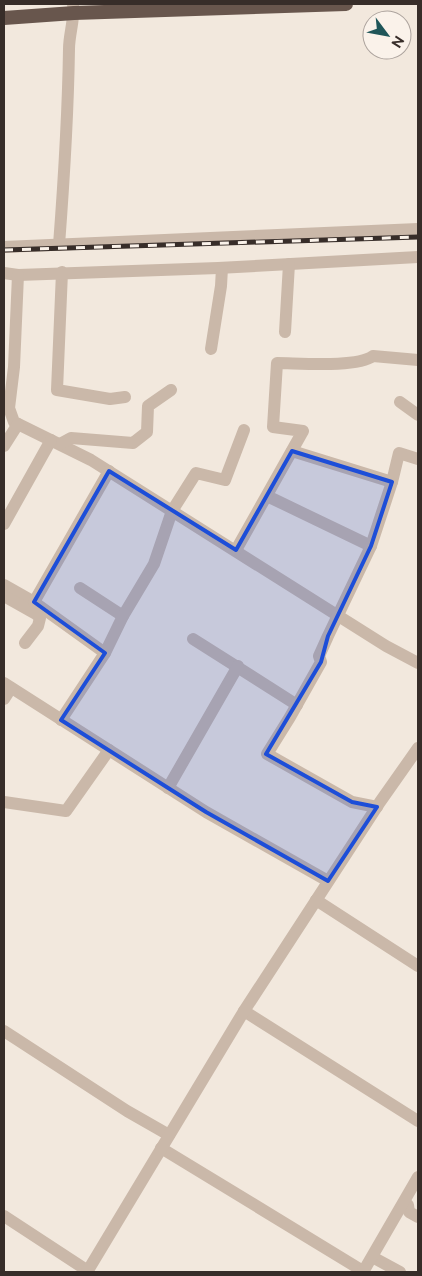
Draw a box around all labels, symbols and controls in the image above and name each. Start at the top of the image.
north arrow [362,10,412,60]
text: N [388,33,408,51]

